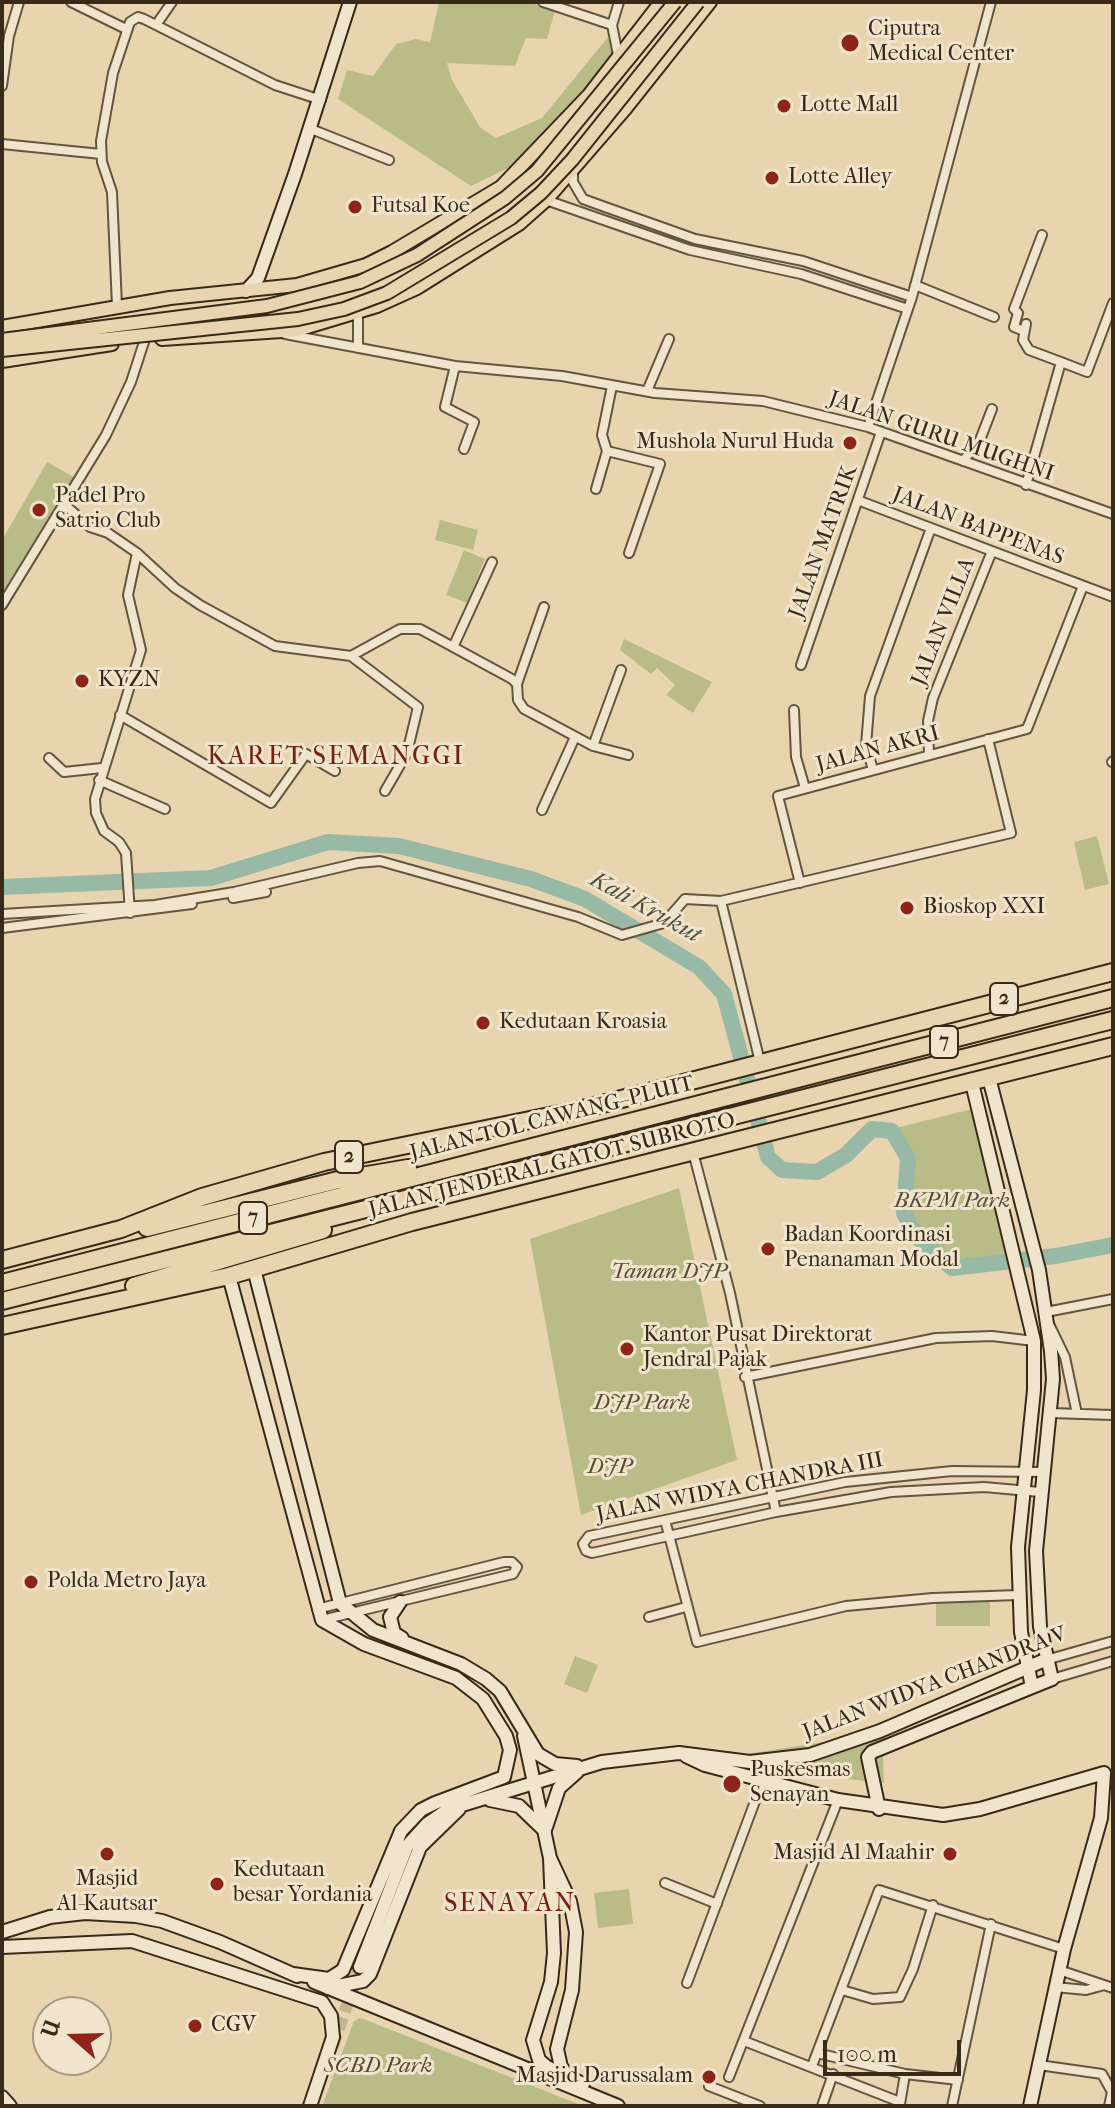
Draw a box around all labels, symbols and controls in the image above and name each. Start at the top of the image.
place label: Ciputra Medical Center [868,17,1014,68]
marker: Ciputra Medical Center [839,32,861,54]
place label: Lotte Mall [800,93,898,119]
marker: Lotte Mall [775,97,793,115]
place label: Lotte Alley [788,165,892,191]
marker: Lotte Alley [763,169,781,187]
place label: Futsal Koe [371,194,470,220]
marker: Futsal Koe [346,198,364,216]
street label: JALAN GURU MUGHNI [825,386,1057,488]
place label: Mushola Nurul Huda [636,430,834,456]
marker: Mushola Nurul Huda [841,434,859,452]
street label: JALAN MATRIK [784,462,864,622]
street label: JALAN BAPPENAS [888,482,1068,572]
place label: Padel Pro Satrio Club [55,484,161,536]
marker: Padel Pro Satrio Club [30,501,48,519]
street label: JALAN VILLA [906,554,982,690]
place label: KYZN [98,668,160,694]
marker: KYZN [73,672,91,690]
street label: JALAN AKRI [814,721,942,779]
district label: KARET SEMANGGI [207,742,465,774]
water label: Kali Krukut [585,866,705,950]
place label: Bioskop XXI [923,895,1045,921]
marker: Bioskop XXI [898,899,916,917]
road number: 2 [990,983,1018,1015]
place label: Kedutaan Kroasia [499,1010,667,1036]
marker: Kedutaan Kroasia [474,1014,492,1032]
road number: 7 [930,1026,958,1058]
street label: JALAN TOL CAWANG–PLUIT [407,1071,697,1167]
street label: JALAN JENDERAL GATOT SUBROTO [366,1108,738,1224]
road number: 2 [335,1141,363,1173]
park label: BKPM Park [894,1189,1010,1215]
road number: 7 [239,1202,267,1234]
place label: Badan Koordinasi Penanaman Modal [784,1223,959,1274]
marker: Badan Koordinasi Penanaman Modal [759,1240,777,1258]
park label: Taman DJP [611,1260,727,1286]
place label: Kantor Pusat Direktorat Jendral Pajak [643,1323,872,1374]
marker: Kantor Pusat Direktorat Jendral Pajak [618,1340,636,1358]
park label: DJP Park [594,1391,690,1417]
street label: JALAN WIDYA CHANDRA III [594,1447,886,1529]
park label: DJP [588,1455,632,1481]
place label: Polda Metro Jaya [47,1569,207,1595]
marker: Polda Metro Jaya [22,1573,40,1591]
street label: JALAN WIDYA CHANDRA V [799,1621,1071,1747]
place label: Puskesmas Senayan [750,1758,850,1810]
marker: Puskesmas Senayan [721,1773,743,1795]
place label: Masjid Al Maahir [773,1841,934,1867]
marker: Masjid Al-Kautsar [98,1845,116,1863]
marker: Masjid Al Maahir [941,1845,959,1863]
place label: Kedutaan besar Yordania [233,1858,372,1910]
place label: Masjid Al-Kautsar [57,1867,157,1918]
marker: Kedutaan besar Yordania [208,1875,226,1893]
district label: SENAYAN [444,1889,576,1921]
north arrow [32,1996,112,2076]
place label: CGV [211,2013,256,2039]
text: U [36,2016,66,2041]
marker: CGV [186,2017,204,2035]
scale bar [827,2024,965,2074]
text: 100 m [837,2040,897,2068]
park label: SCBD Park [324,2054,432,2080]
place label: Masjid Darussalam [516,2064,693,2090]
marker: Masjid Darussalam [700,2068,718,2086]

